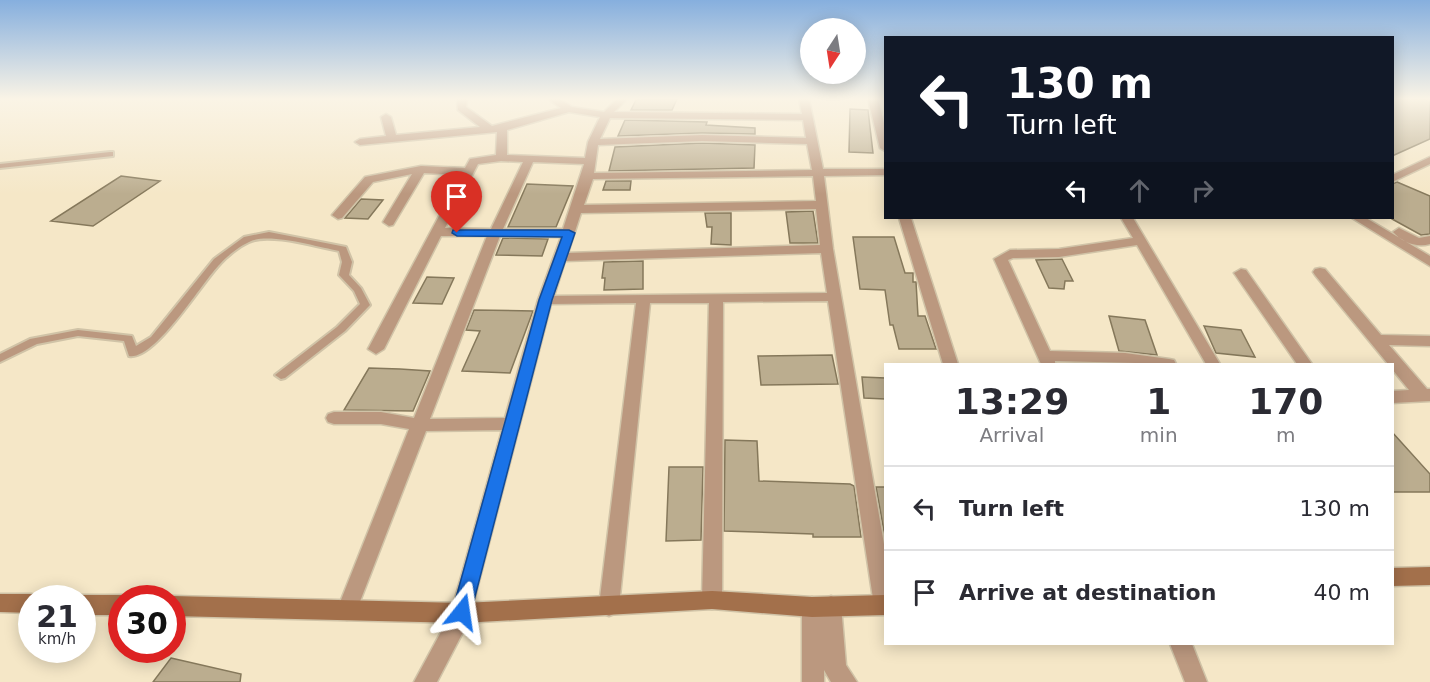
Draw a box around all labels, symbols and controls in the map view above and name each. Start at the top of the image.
north arrow [800,18,866,84]
map controls [800,18,866,84]
text: 130 m [1007,59,1153,108]
icon: left [908,60,986,138]
text: Turn left [1007,109,1117,140]
pin [431,171,482,233]
icon: left [1060,174,1093,207]
icon: ahead [1123,174,1156,207]
icon: right [1186,174,1219,207]
icon: arrive [440,180,473,213]
text: 13:29 [955,381,1069,422]
text: 1 [1146,381,1171,422]
text: 170 [1248,381,1323,422]
text: Arrival [979,423,1044,447]
text: min [1140,423,1178,447]
text: m [1276,423,1296,447]
icon: left [908,492,941,525]
text: Turn left [959,496,1064,521]
text: 130 m [1300,496,1370,521]
icon: arrive [908,576,941,609]
position arrow [430,580,494,644]
text: Arrive at destination [959,580,1216,605]
text: 40 m [1314,580,1370,605]
speed limit sign: 30 [108,585,186,663]
text: 21 [36,599,78,634]
text: km/h [38,630,76,648]

